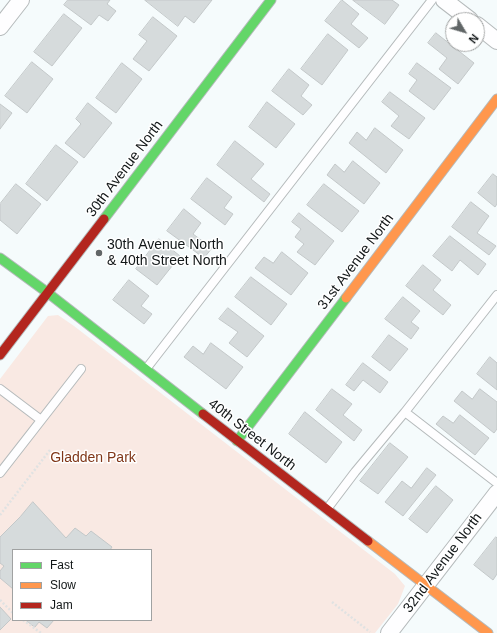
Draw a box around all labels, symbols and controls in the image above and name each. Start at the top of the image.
north arrow [445,12,485,52]
text: N [466,32,481,46]
street label: 30th Avenue North [83,117,167,221]
street label: 31st Avenue North [314,211,398,313]
place label: 30th Avenue North & 40th Street North [107,237,227,270]
marker: 30th Avenue North & 40th Street North [94,248,104,258]
street label: 40th Street North [205,396,299,474]
park label: Gladden Park [50,450,136,466]
street label: 32nd Avenue North [400,510,486,616]
legend [12,549,152,621]
text: Fast [50,558,73,572]
text: Slow [50,578,76,592]
text: Jam [50,598,73,612]

